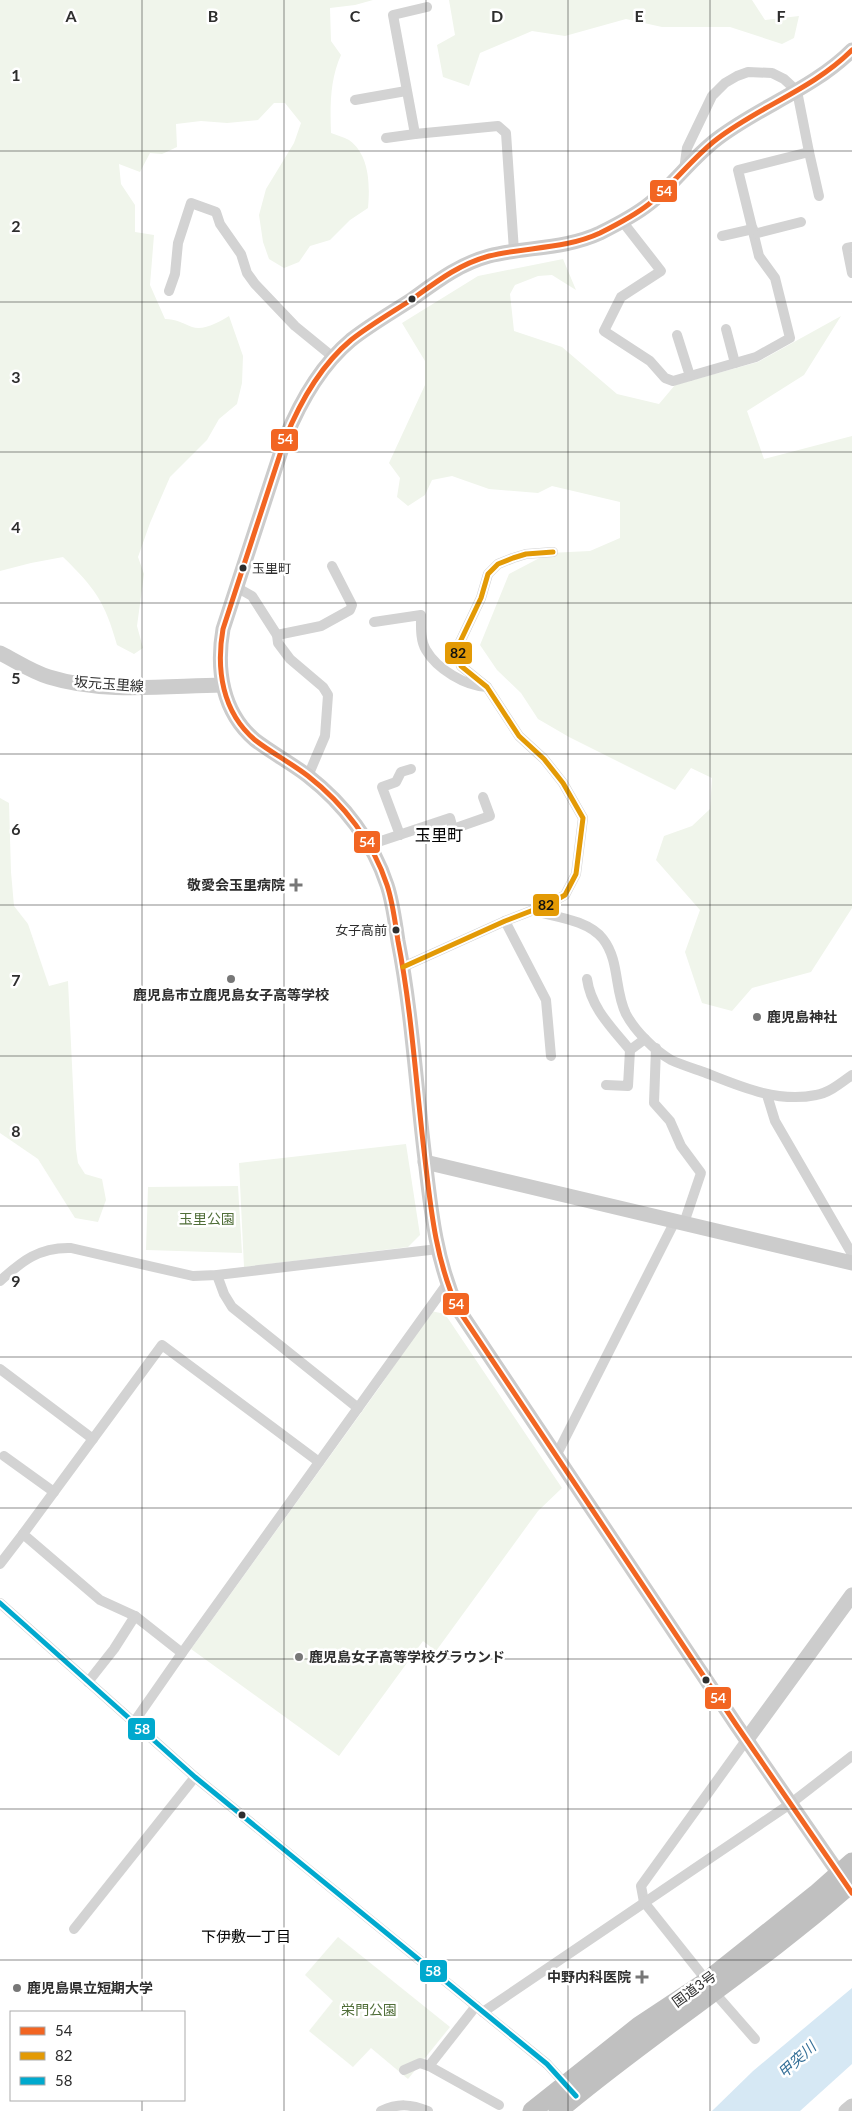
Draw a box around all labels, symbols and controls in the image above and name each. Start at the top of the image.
text: A [64,6,77,25]
text: B [208,6,218,25]
text: C [350,6,361,25]
text: D [491,6,503,25]
text: E [634,6,644,25]
text: F [776,6,786,25]
text: 1 [11,65,21,84]
line badge: 54 [649,179,678,203]
text: 54 [656,182,672,199]
text: 2 [11,216,21,235]
unlabelled marker [407,294,417,304]
text: 3 [11,367,21,386]
line badge: 54 [270,428,299,452]
text: 54 [277,430,293,447]
text: 4 [11,517,21,536]
place label: 玉里町 [252,560,291,576]
marker: 玉里町 [238,563,248,573]
line badge: 82 [444,641,473,665]
text: 82 [450,644,466,661]
text: 5 [11,668,21,687]
street label: 坂元玉里線 [74,673,145,694]
text: 6 [11,819,21,838]
district label: 玉里町 [415,825,463,844]
line badge: 54 [353,830,381,854]
text: 54 [359,833,375,850]
place label: 敬愛会玉里病院 [187,876,285,893]
marker: 敬愛会玉里病院 [289,878,303,892]
line badge: 82 [532,893,560,917]
text: 82 [538,896,554,913]
place label: 女子高前 [335,922,387,938]
marker: 女子高前 [391,925,401,935]
text: 7 [11,970,21,989]
marker: 鹿児島市立鹿児島女子高等学校 [225,973,237,985]
place label: 鹿児島市立鹿児島女子高等学校 [133,986,329,1003]
place label: 鹿児島神社 [767,1008,837,1025]
marker: 鹿児島神社 [751,1011,763,1023]
text: 8 [11,1121,21,1140]
park label: 玉里公園 [179,1210,235,1227]
text: 9 [11,1271,21,1290]
line badge: 54 [442,1292,470,1316]
text: 54 [448,1295,464,1312]
place label: 鹿児島女子高等学校グラウンド [309,1648,505,1665]
marker: 鹿児島女子高等学校グラウンド [293,1651,305,1663]
unlabelled marker [701,1675,711,1685]
line badge: 54 [704,1686,732,1710]
text: 54 [710,1689,726,1706]
line badge: 58 [127,1717,156,1741]
text: 58 [134,1720,150,1737]
unlabelled marker [237,1810,247,1820]
district label: 下伊敷一丁目 [201,1927,291,1945]
line badge: 58 [419,1959,448,1983]
text: 58 [425,1962,441,1979]
street label: 国道3号 [668,1967,719,2010]
place label: 中野内科医院 [547,1968,631,1985]
marker: 中野内科医院 [635,1970,649,1984]
place label: 鹿児島県立短期大学 [27,1979,153,1996]
marker: 鹿児島県立短期大学 [11,1982,23,1994]
park label: 栄門公園 [341,2001,397,2018]
legend [10,2011,185,2101]
text: 54 [55,2021,73,2039]
water label: 甲突川 [774,2036,820,2081]
text: 82 [55,2046,72,2064]
text: 58 [55,2071,72,2089]

